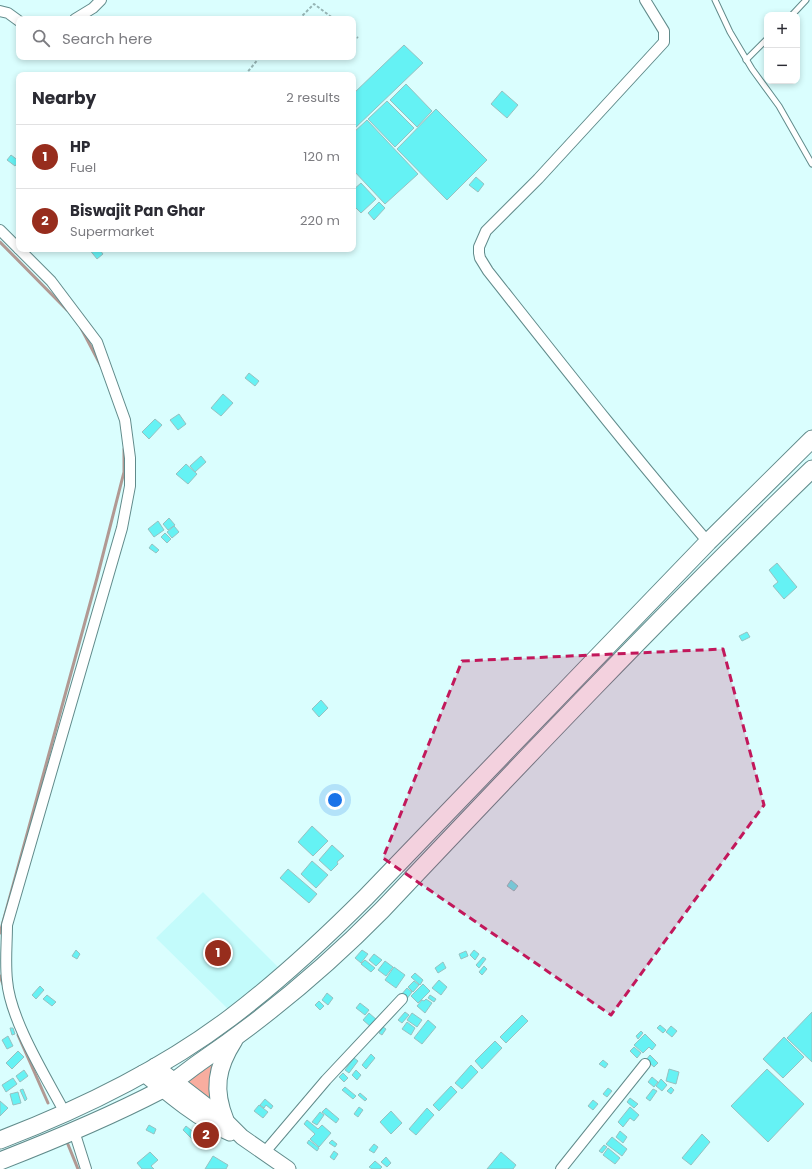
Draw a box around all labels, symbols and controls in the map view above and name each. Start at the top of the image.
map controls [764,12,800,84]
button: + [764,12,800,48]
search box [16,16,356,60]
icon: search [30,27,52,49]
text: Search here [62,28,152,49]
button: − [764,48,800,84]
text: Nearby [32,86,96,110]
text: 2 results [286,88,340,107]
text: HP [70,136,90,157]
text: 1 [43,147,47,166]
text: 120 m [303,147,340,166]
text: Fuel [70,158,96,177]
text: Biswajit Pan Ghar [70,200,205,221]
text: 2 [41,211,49,230]
text: 220 m [300,211,340,230]
text: Supermarket [70,222,154,241]
your location [325,790,345,810]
pin: 1 [205,938,231,968]
pin: 2 [193,1120,219,1150]

